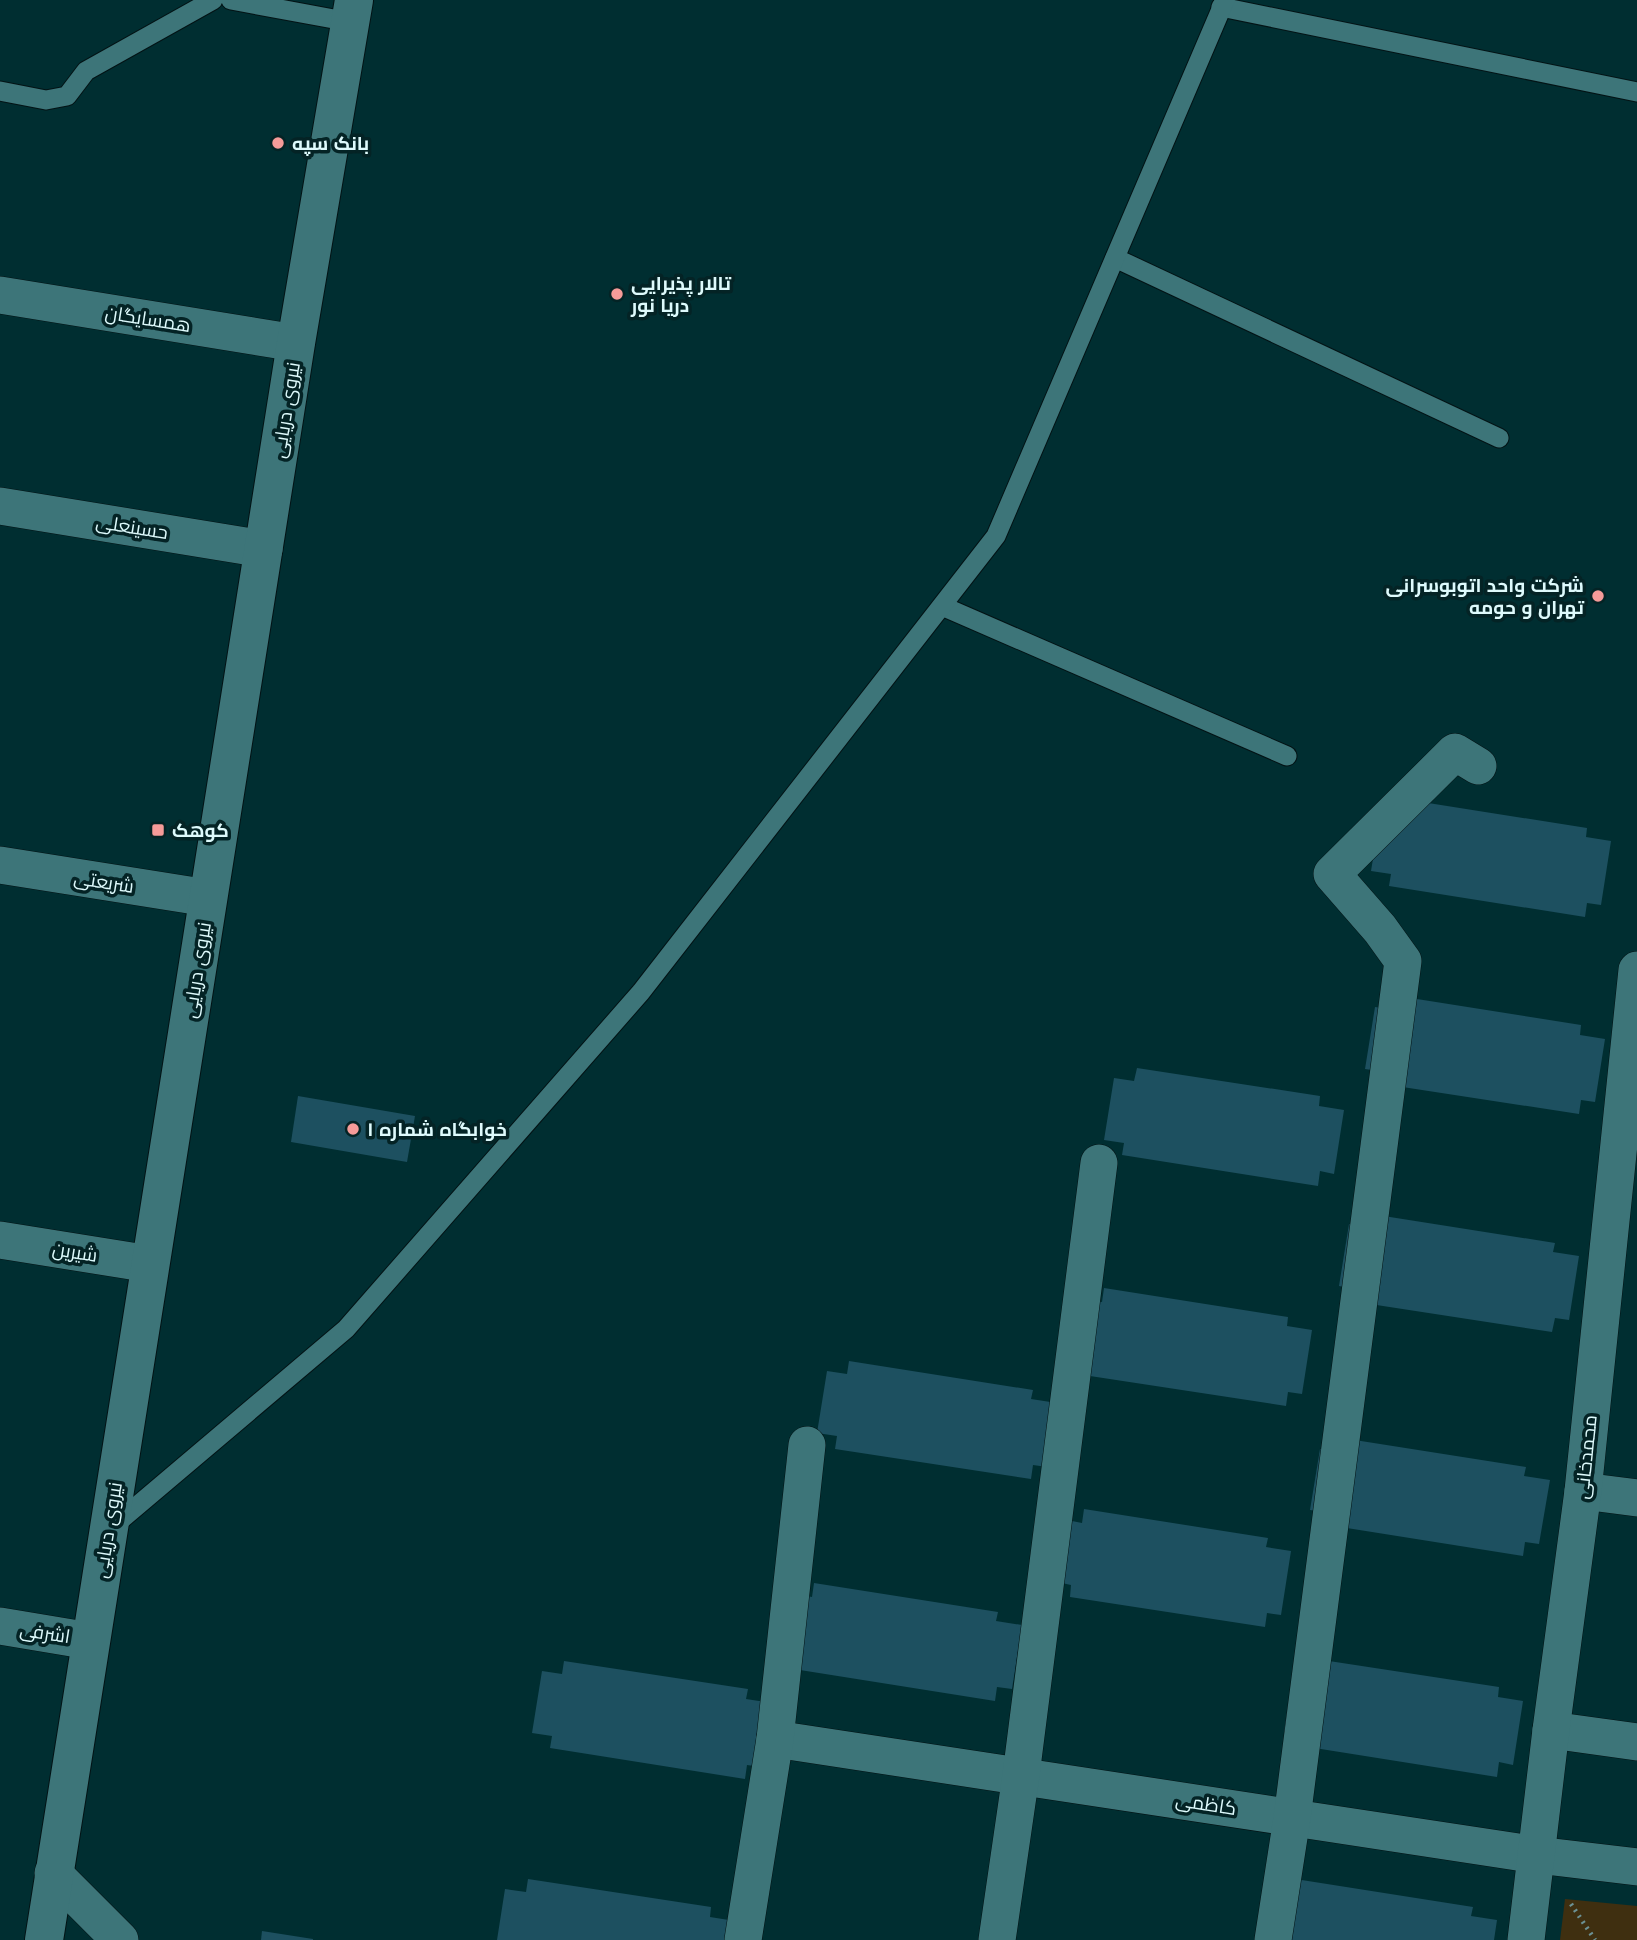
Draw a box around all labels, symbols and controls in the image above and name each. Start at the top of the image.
place label: بانک سپه [292,132,369,156]
marker: بانک سپه [270,135,286,151]
place label: تالار پذیرایی دریا نور [630,272,732,317]
marker: تالار پذیرایی دریا نور [609,286,625,302]
street label: همسایگان [103,301,193,337]
street label: نیروی دریایی [267,360,305,460]
street label: حسینعلی [94,510,170,544]
place label: شرکت واحد اتوبوسرانی تهران و حومه [1386,574,1585,619]
marker: شرکت واحد اتوبوسرانی تهران و حومه [1590,588,1606,604]
place label: کوهک [172,819,229,842]
marker: کوهک [150,822,166,838]
street label: شریعتی [72,866,136,898]
street label: نیروی دریایی [178,920,216,1020]
place label: خوابگاه شماره ۱ [367,1118,507,1141]
marker: خوابگاه شماره ۱ [345,1121,361,1137]
street label: شیرین [51,1237,99,1267]
street label: محمدخانی [1570,1414,1602,1500]
street label: نیروی دریایی [89,1480,127,1580]
street label: اشرفی [18,1618,72,1648]
street label: کاظمی [1174,1788,1238,1820]

